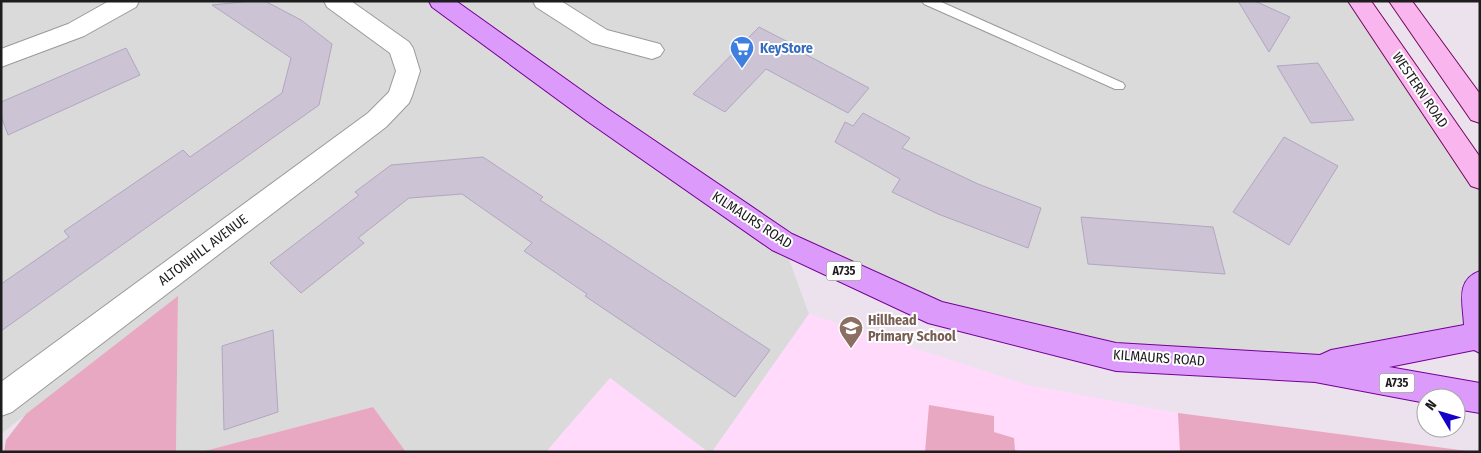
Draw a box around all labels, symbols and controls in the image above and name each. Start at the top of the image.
supermarket icon: KeyStore [729,35,755,69]
place label: KeyStore [760,40,813,57]
street label: WESTERN ROAD [1388,49,1452,131]
street label: KILMAURS ROAD [709,188,795,252]
street label: ALTONHILL AVENUE [155,211,251,289]
road number: A735 [826,262,862,280]
place label: Hillhead Primary School [868,312,956,345]
school or university icon: Hillhead Primary School [838,315,864,349]
street label: KILMAURS ROAD [1113,346,1205,370]
road number: A735 [1380,373,1414,392]
north arrow [1416,388,1466,438]
text: N [1422,397,1440,414]

